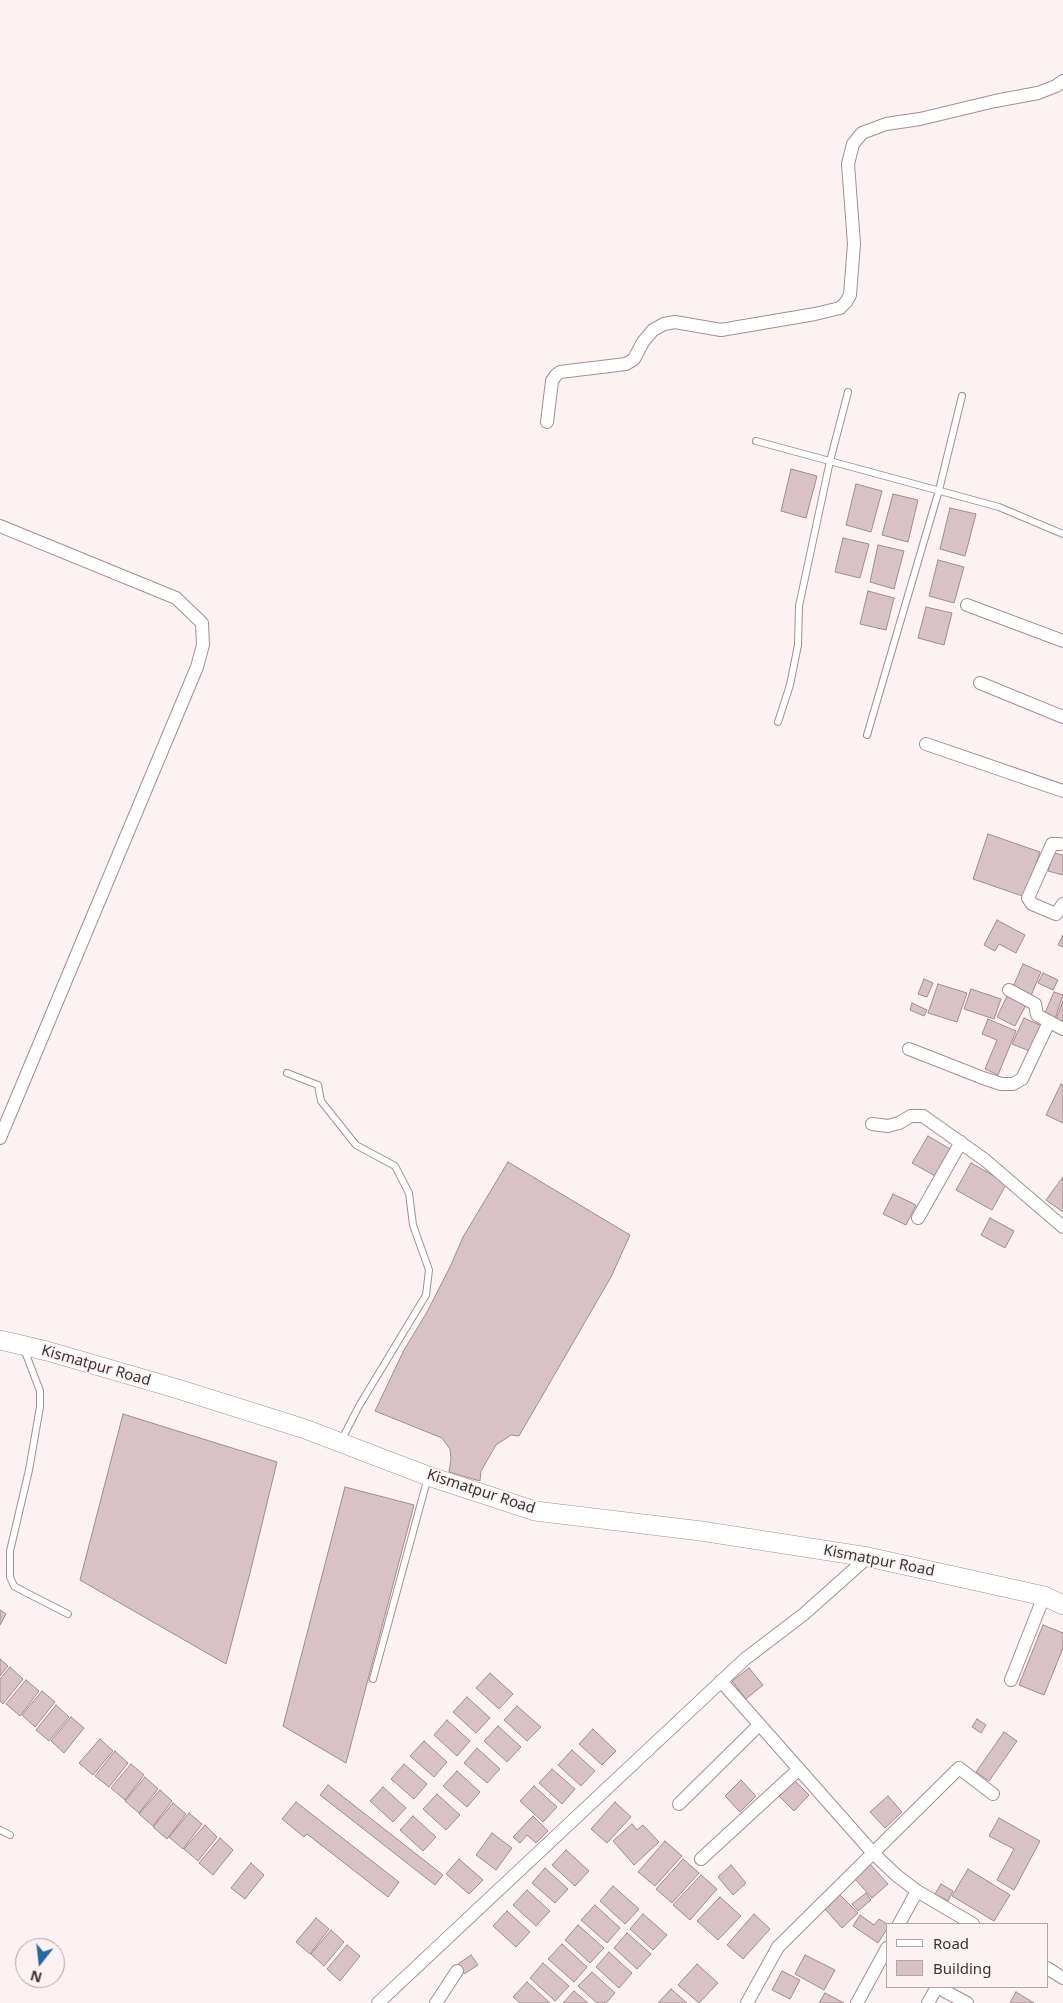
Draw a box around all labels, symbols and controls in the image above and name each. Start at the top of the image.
street label: Kismatpur Road [39,1342,153,1390]
street label: Kismatpur Road [425,1466,537,1518]
street label: Kismatpur Road [822,1541,936,1581]
legend [886,1923,1048,1988]
text: Road [933,1933,969,1953]
north arrow [15,1938,65,1988]
text: Building [933,1958,991,1978]
text: N [28,1966,44,1988]

